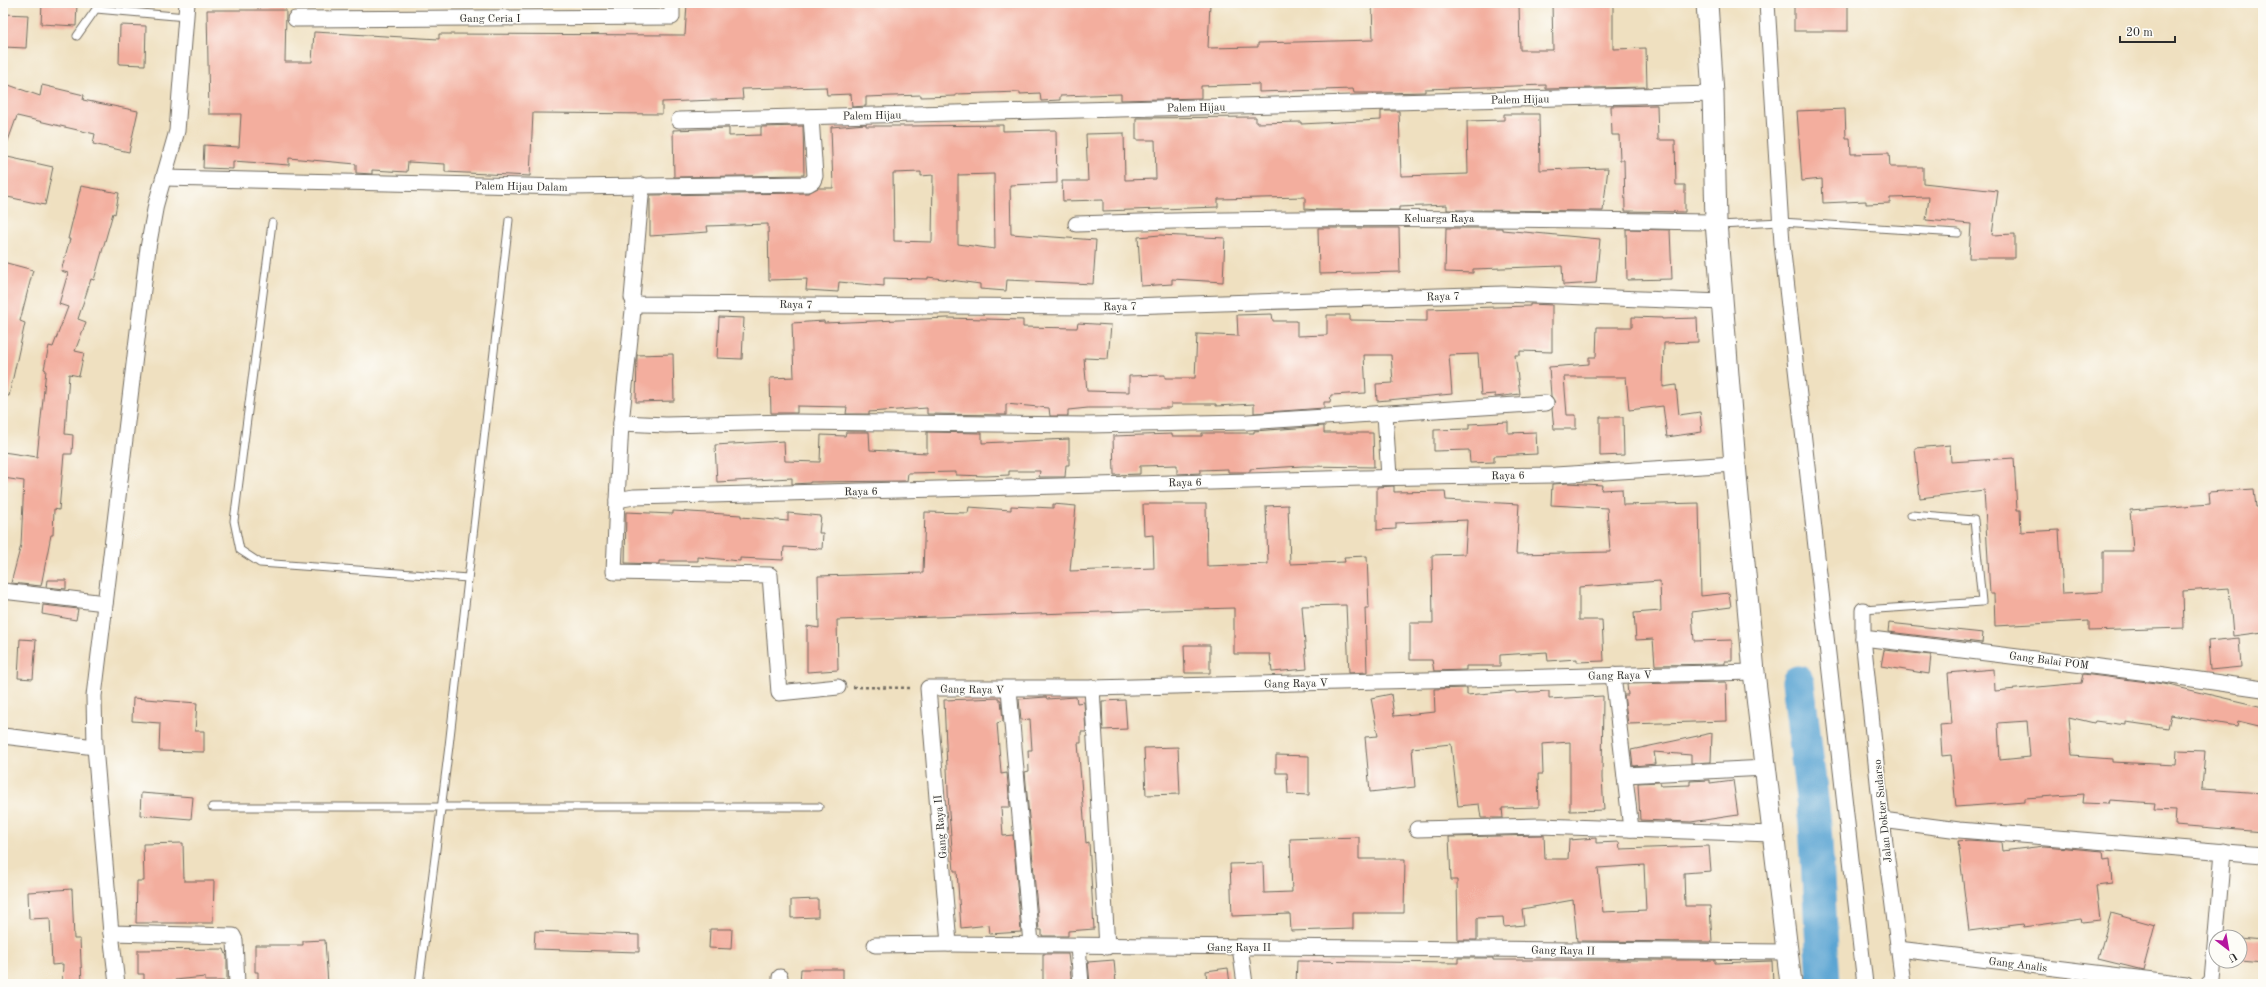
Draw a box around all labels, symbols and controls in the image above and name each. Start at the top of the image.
street label: Gang Ceria I [459,14,521,25]
scale bar [2120,18,2175,44]
text: 20 m [2126,27,2153,39]
street label: Palem Hijau [1491,94,1550,107]
street label: Palem Hijau [1167,102,1226,115]
street label: Palem Hijau [843,110,902,123]
street label: Palem Hijau Dalam [474,181,568,194]
street label: Keluarga Raya [1404,214,1475,225]
street label: Raya 7 [1426,291,1460,304]
street label: Raya 7 [779,300,813,311]
street label: Raya 7 [1103,302,1137,313]
street label: Raya 6 [1491,471,1525,482]
street label: Raya 6 [1168,478,1202,489]
street label: Raya 6 [844,487,878,498]
street label: Gang Balai POM [2008,651,2089,672]
street label: Gang Raya V [1588,670,1653,683]
street label: Gang Raya V [1264,678,1329,691]
street label: Gang Raya V [940,684,1005,697]
street label: Jalan Dokter Sudarso [1873,759,1894,863]
street label: Gang Raya II [933,794,950,859]
north arrow [2208,929,2248,969]
street label: Gang Raya II [1207,943,1271,954]
street label: Gang Raya II [1531,945,1595,958]
text: U [2226,949,2239,963]
street label: Gang Analis [1988,956,2048,975]

